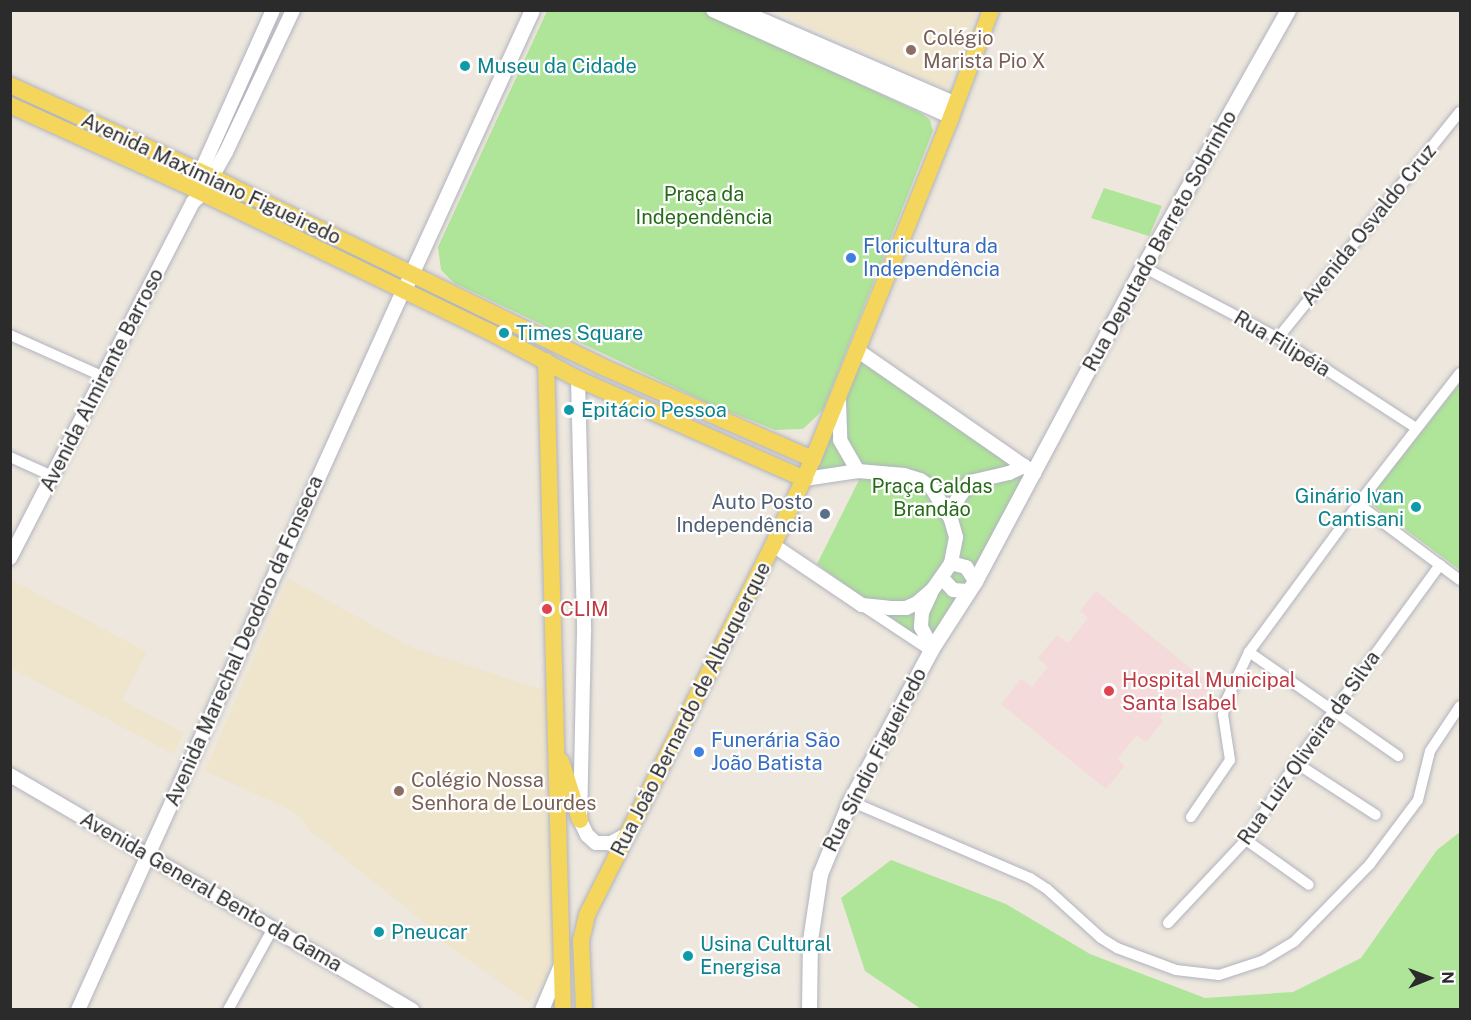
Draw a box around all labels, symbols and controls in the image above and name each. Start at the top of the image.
place label: Colégio Marista Pio X [923,27,1046,74]
marker: Colégio Marista Pio X [904,43,918,57]
place label: Museu da Cidade [477,54,637,78]
marker: Museu da Cidade [458,59,472,73]
street label: Rua Deputado Barreto Sobrinho [1078,106,1242,376]
street label: Avenida Maximiano Figueiredo [77,108,345,250]
street label: Avenida Osvaldo Cruz [1297,140,1441,310]
park label: Praça da Independência [636,182,772,229]
place label: Floricultura da Independência [863,234,1000,281]
marker: Floricultura da Independência [844,251,858,265]
street label: Avenida Almirante Barroso [35,264,169,496]
street label: Rua Filipéia [1229,306,1335,382]
place label: Times Square [516,321,643,345]
marker: Times Square [497,326,511,340]
place label: Epitácio Pessoa [581,398,727,422]
marker: Epitácio Pessoa [562,403,576,417]
street label: Avenida Marechal Deodoro da Fonseca [160,472,328,810]
park label: Praça Caldas Brandão [871,475,993,522]
place label: Ginário Ivan Cantisani [1295,484,1404,531]
place label: Auto Posto Independência [676,490,813,537]
marker: Ginário Ivan Cantisani [1409,500,1423,514]
marker: Auto Posto Independência [818,507,832,521]
street label: Rua João Bernardo de Albuquerque [606,558,776,860]
place label: CLIM [560,597,609,621]
marker: CLIM [538,600,556,618]
street label: Rua Luiz Oliveira da Silva [1233,646,1385,850]
street label: Rua Síndio Figueiredo [818,664,932,856]
place label: Hospital Municipal Santa Isabel [1122,668,1296,715]
marker: Hospital Municipal Santa Isabel [1100,682,1118,700]
place label: Funerária São João Batista [711,728,840,775]
marker: Funerária São João Batista [692,745,706,759]
place label: Colégio Nossa Senhora de Lourdes [411,768,597,815]
marker: Colégio Nossa Senhora de Lourdes [392,784,406,798]
street label: Avenida General Bento da Gama [76,807,346,977]
place label: Pneucar [391,920,468,944]
marker: Pneucar [372,925,386,939]
place label: Usina Cultural Energisa [700,933,831,980]
north arrow [1399,948,1459,1008]
marker: Usina Cultural Energisa [681,949,695,963]
text: N [1438,971,1457,984]

